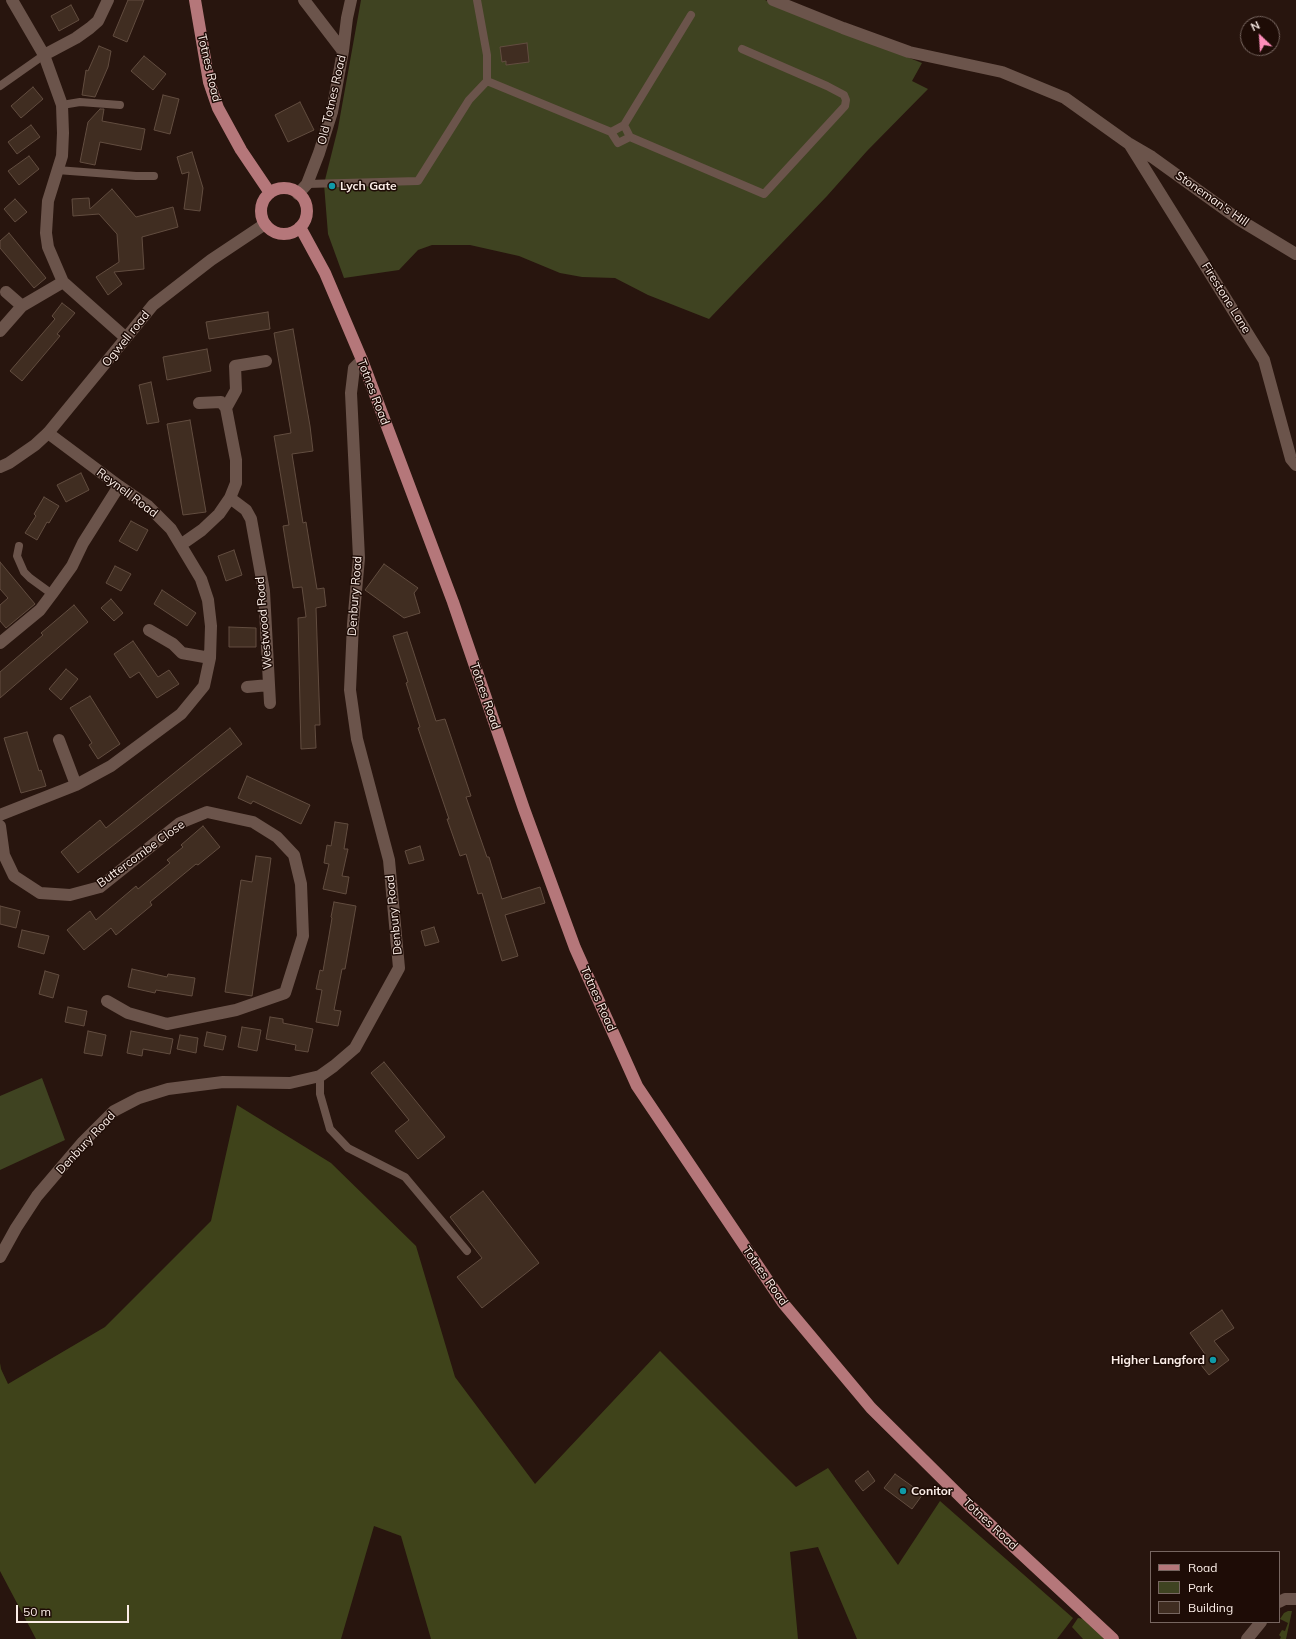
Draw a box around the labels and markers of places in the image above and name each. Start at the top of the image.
place label: Lych Gate [340,179,397,193]
marker: Lych Gate [327,181,337,191]
place label: Higher Langford [1111,1353,1205,1367]
marker: Higher Langford [1208,1355,1218,1365]
place label: Conitor [911,1484,953,1498]
marker: Conitor [898,1486,908,1496]

